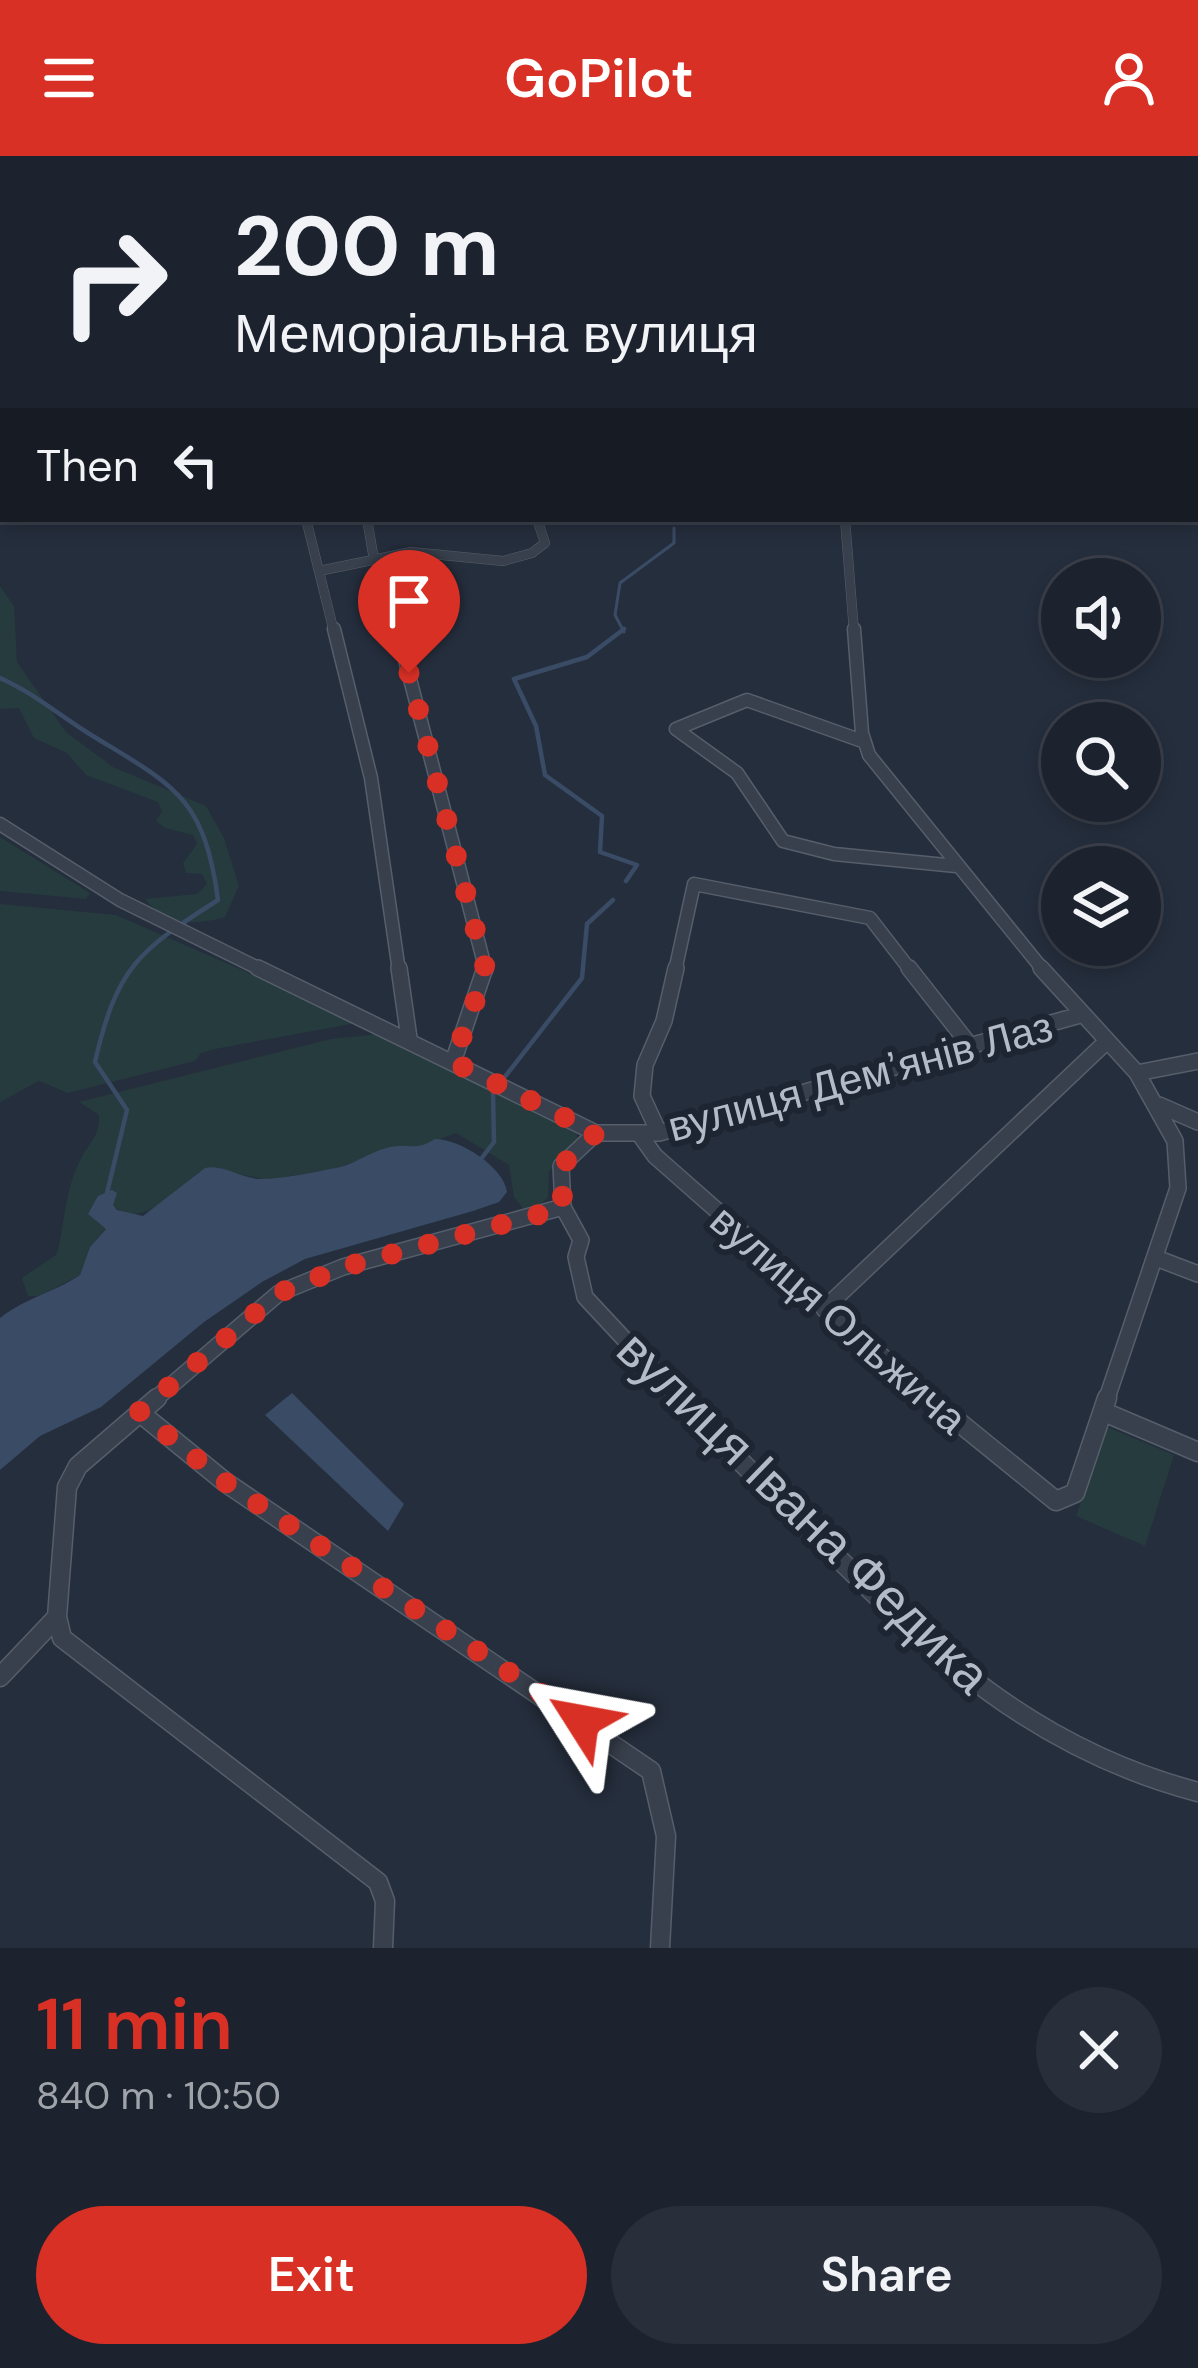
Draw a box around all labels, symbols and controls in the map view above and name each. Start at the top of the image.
text: GoPilot [504,43,694,114]
icon: menu [36,45,102,111]
icon: person [1096,45,1162,111]
text: 200 m [234,192,499,301]
icon: right [36,204,192,360]
text: Меморіальна вулиця [234,298,758,369]
icon: left [163,432,229,498]
text: Then [36,436,139,495]
pin [358,550,460,673]
map controls [1041,558,1161,966]
button: sound [1041,558,1161,678]
icon: arrive [376,568,442,634]
button: search [1041,702,1161,822]
button: layers [1041,846,1161,966]
street label: вулиця Демʼянів Лаз [662,999,1058,1154]
street label: вулиця Ольжича [699,1193,979,1446]
street label: вулиця Івана Федика [603,1317,1005,1709]
position arrow [519,1658,645,1784]
text: 11 min [36,1978,233,2071]
button: close [1036,1987,1162,2113]
text: 840 m · 10:50 [36,2070,281,2121]
button: Exit [36,2206,587,2344]
button: Share [611,2206,1162,2344]

